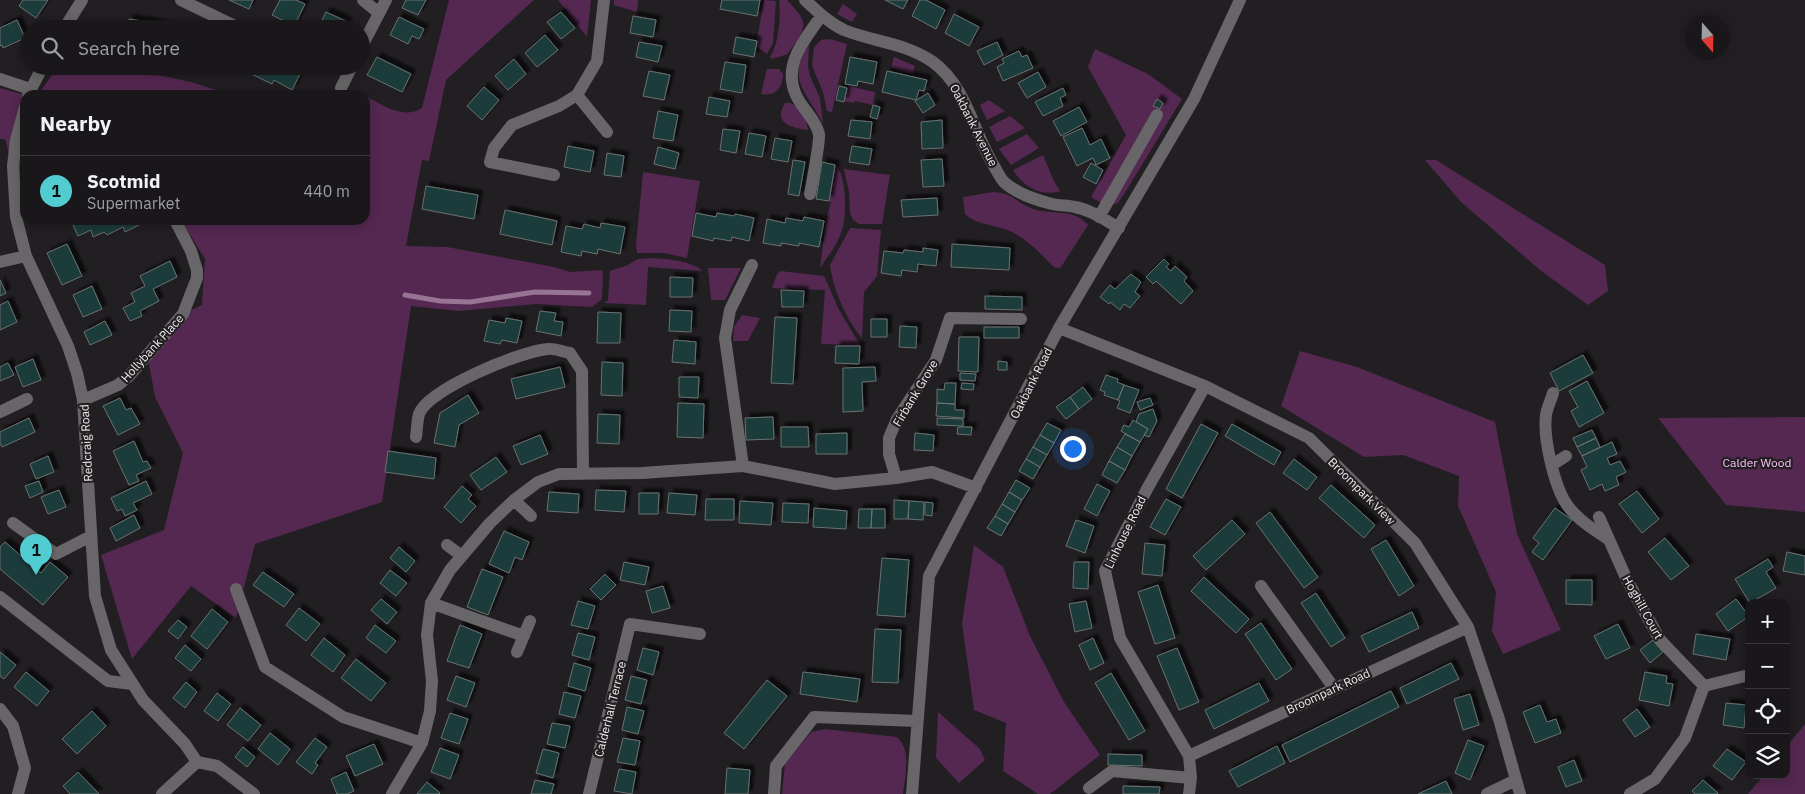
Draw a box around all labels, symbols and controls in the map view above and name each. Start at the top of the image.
north arrow [1685,15,1730,60]
search box [20,20,370,75]
icon: search [38,34,66,62]
text: Search here [78,36,180,60]
street label: Oakbank Avenue [947,81,1001,169]
text: Nearby [40,109,111,137]
text: Scotmid [87,169,160,193]
text: 1 [51,181,61,201]
text: 440 m [303,181,350,201]
text: Supermarket [87,193,180,213]
street label: Hollybank Place [118,311,187,385]
street label: Oakbank Road [1007,345,1055,421]
street label: Firbank Grove [889,357,941,429]
street label: Redcraig Road [76,404,96,482]
your location [1060,436,1086,462]
street label: Broompark View [1325,454,1399,528]
park label: Calder Wood [1723,455,1791,470]
street label: Linhouse Road [1101,493,1149,571]
pin: 1 [20,534,52,575]
street label: Hoghill Court [1619,573,1667,641]
map controls [1745,599,1790,779]
button: + [1745,599,1790,644]
button: − [1745,644,1790,689]
street label: Calderhall Terrace [591,659,629,758]
street label: Broompark Road [1284,665,1372,717]
button: locate [1745,689,1790,734]
button: layers [1745,734,1790,779]

